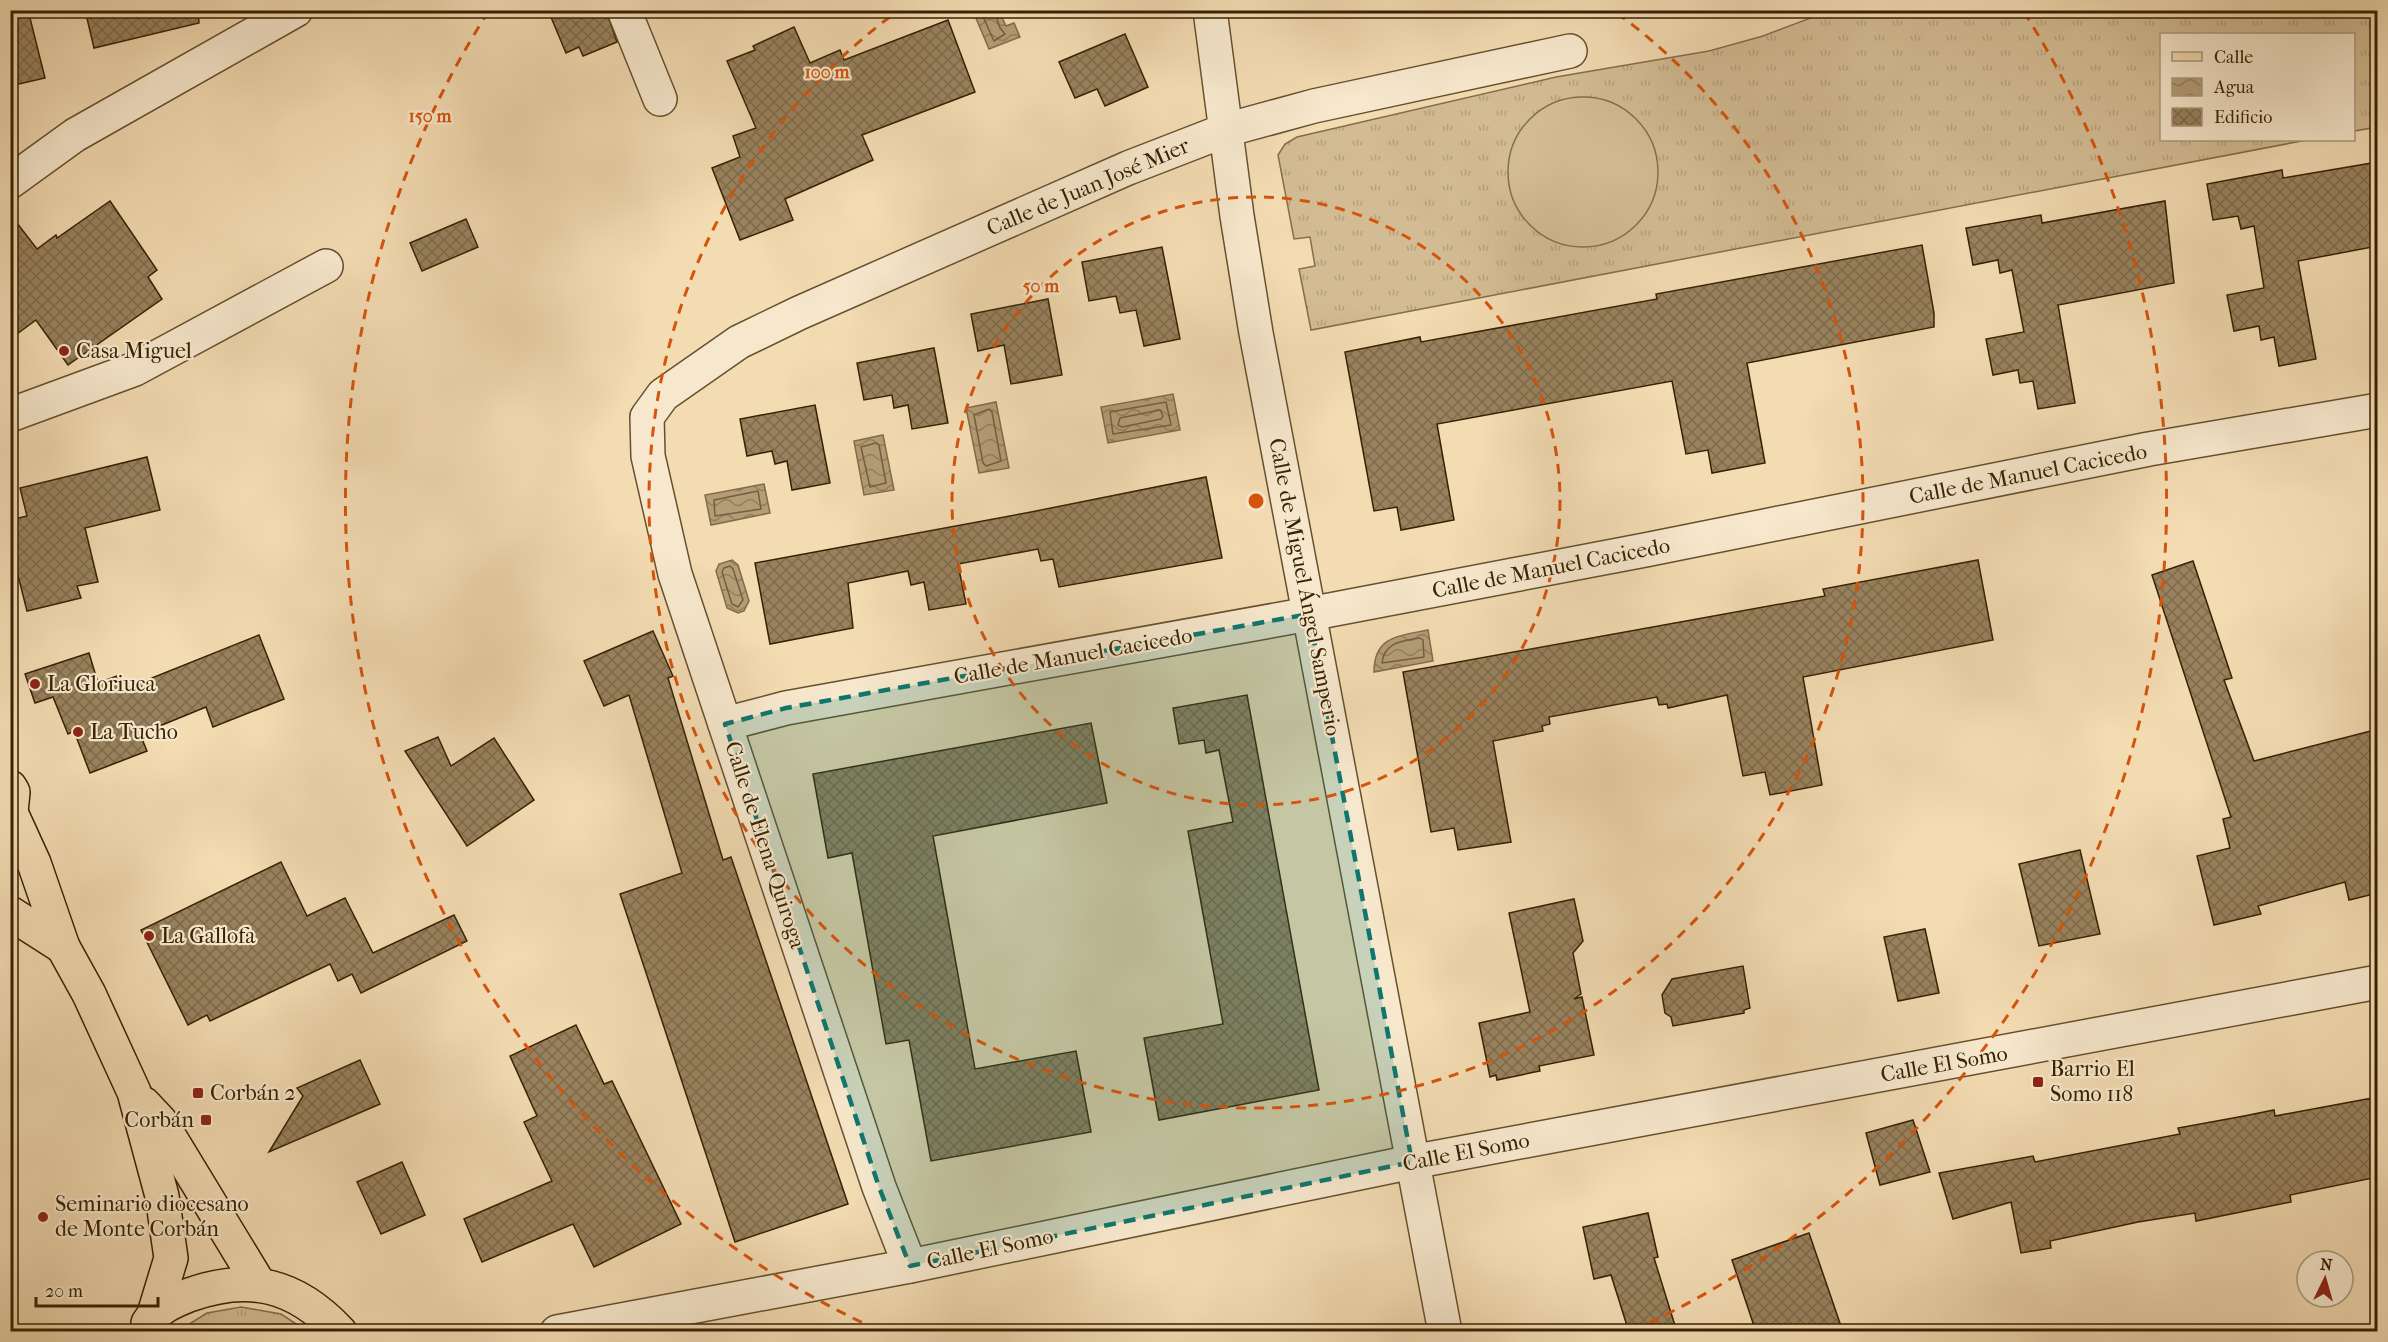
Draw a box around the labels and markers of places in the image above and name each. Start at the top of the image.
place label: Casa Miguel [76,338,192,364]
marker: Casa Miguel [57,344,71,358]
centre of rings [1246,491,1266,511]
place label: La Gloriuca [47,671,156,697]
marker: La Gloriuca [28,677,42,691]
place label: La Tucho [90,719,178,745]
marker: La Tucho [71,725,85,739]
place label: La Gallofa [161,923,256,949]
marker: La Gallofa [142,929,156,943]
place label: Barrio El Somo 118 [2050,1056,2135,1107]
marker: Barrio El Somo 118 [2031,1075,2045,1089]
place label: Corbán 2 [210,1080,296,1106]
marker: Corbán 2 [191,1086,205,1100]
place label: Corbán [124,1107,194,1133]
marker: Corbán [199,1113,213,1127]
place label: Seminario diocesano de Monte Corbán [55,1191,249,1242]
marker: Seminario diocesano de Monte Corbán [36,1210,50,1224]

